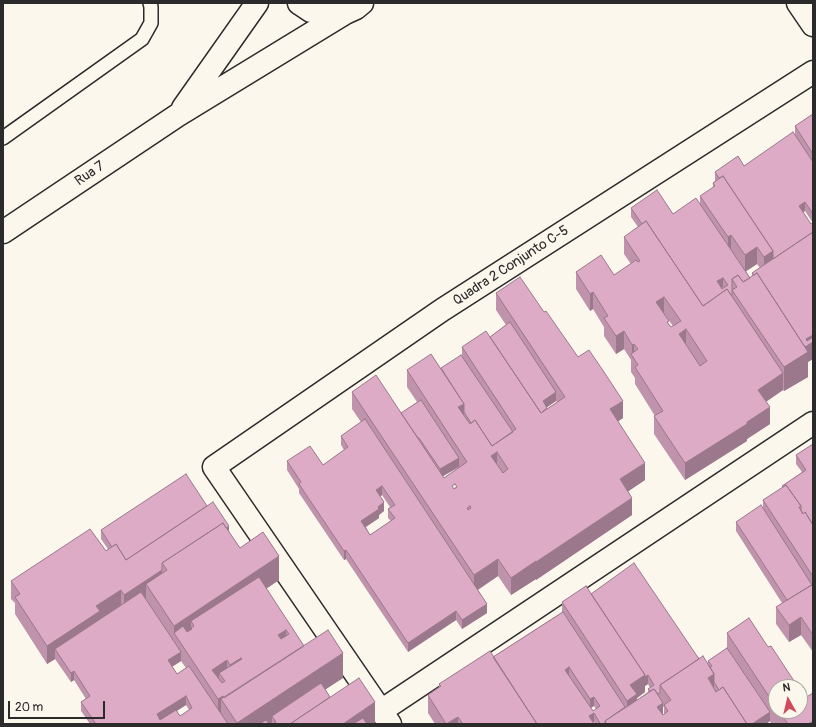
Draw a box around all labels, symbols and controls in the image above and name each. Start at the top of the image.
street label: Rua 7 [72,158,108,190]
street label: Quadra 2 Conjunto C-5 [450,222,572,310]
north arrow [768,679,808,719]
text: N [782,681,791,695]
scale bar [10,693,107,719]
text: 20 m [15,700,43,715]

